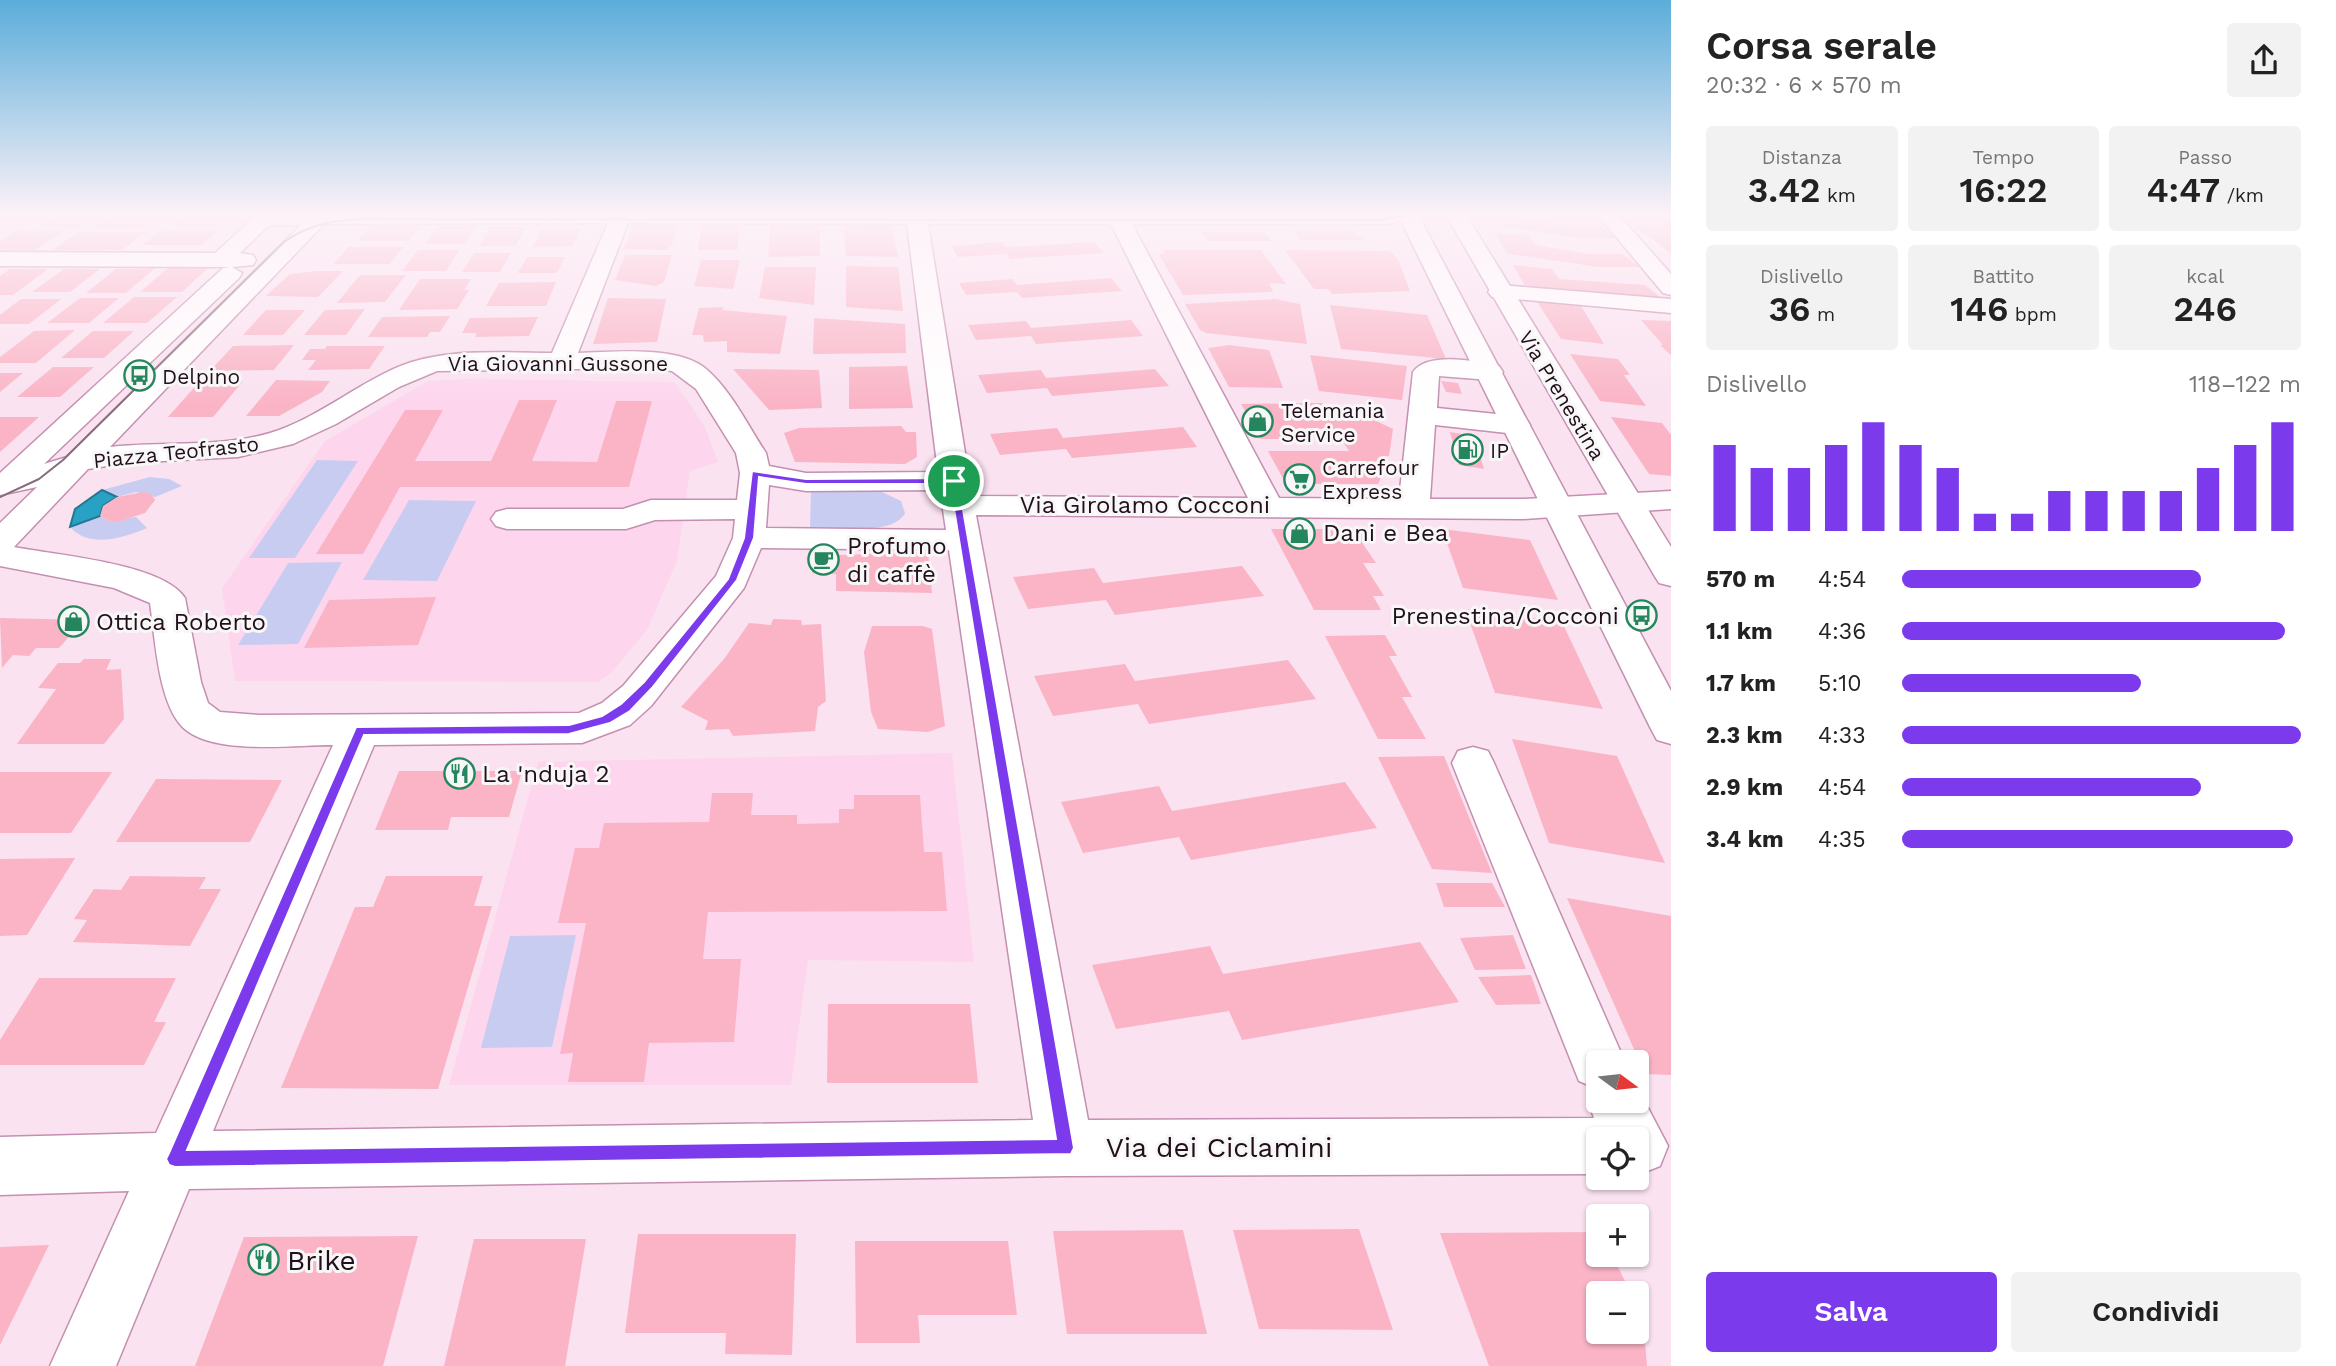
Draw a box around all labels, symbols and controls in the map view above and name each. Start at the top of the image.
button: share [2227,23,2301,97]
text: Corsa serale [1706,24,1937,68]
text: 20:32 · 6 × 570 m [1706,72,1902,99]
text: Distanza [1762,146,1842,169]
text: Tempo [1973,146,2034,169]
text: Passo [2178,146,2232,169]
text: 3.42 [1748,169,1821,211]
text: 16:22 [1960,169,2047,211]
text: 4:47 [2146,169,2220,211]
text: km [1821,184,1856,207]
text: /km [2220,184,2264,207]
text: Dislivello [1760,265,1844,288]
text: Battito [1973,265,2034,288]
text: kcal [2186,265,2224,288]
text: 36 [1768,288,1811,330]
text: 146 [1950,288,2008,330]
text: 246 [2173,288,2237,330]
text: m [1811,303,1835,326]
text: bpm [2008,303,2057,326]
street label: Via Prenestina [1514,326,1610,464]
street label: Via Giovanni Gussone [448,351,668,376]
bus stop icon: Delpino [122,359,156,393]
place label: Delpino [162,364,240,389]
text: Dislivello [1706,371,1807,398]
text: 118–122 m [2189,371,2301,398]
place label: Telemania Service [1281,398,1385,447]
shop icon: Telemania Service [1241,405,1275,439]
street label: Piazza Teofrasto [92,431,260,473]
fuel station icon: IP [1450,433,1484,467]
place label: IP [1490,438,1509,463]
pin [924,451,984,511]
place label: Carrefour Express [1322,455,1420,504]
icon: arrive [935,462,973,500]
supermarket icon: Carrefour Express [1282,462,1316,496]
street label: Via Girolamo Cocconi [1020,491,1270,519]
shop icon: Dani e Bea [1283,516,1317,550]
place label: Dani e Bea [1323,519,1448,547]
place label: Profumo di caffè [847,532,947,588]
cafe icon: Profumo di caffè [807,543,841,577]
text: 570 m [1706,566,1775,593]
text: 4:54 [1818,566,1866,593]
bus stop icon: Prenestina/Cocconi [1625,599,1659,633]
place label: Prenestina/Cocconi [1391,602,1619,630]
shop icon: Ottica Roberto [56,605,90,639]
place label: Ottica Roberto [96,608,266,636]
text: 1.1 km [1706,618,1773,645]
text: 4:36 [1818,618,1866,645]
text: 1.7 km [1706,670,1776,697]
text: 5:10 [1818,670,1861,697]
text: 2.3 km [1706,722,1783,749]
text: 4:33 [1818,722,1866,749]
restaurant icon: La 'nduja 2 [442,757,476,791]
place label: La 'nduja 2 [482,760,610,788]
text: 2.9 km [1706,774,1783,801]
text: 4:54 [1818,774,1866,801]
text: 3.4 km [1706,826,1784,853]
text: 4:35 [1818,826,1866,853]
north arrow [1586,1050,1648,1113]
map controls [1586,1050,1649,1344]
button: locate [1586,1127,1649,1190]
street label: Via dei Ciclamini [1106,1131,1332,1164]
button: + [1586,1204,1649,1267]
restaurant icon: Brike [247,1243,281,1277]
place label: Brike [287,1244,356,1277]
button: Salva [1706,1272,1997,1352]
button: Condividi [2011,1272,2301,1352]
button: − [1586,1281,1649,1344]

